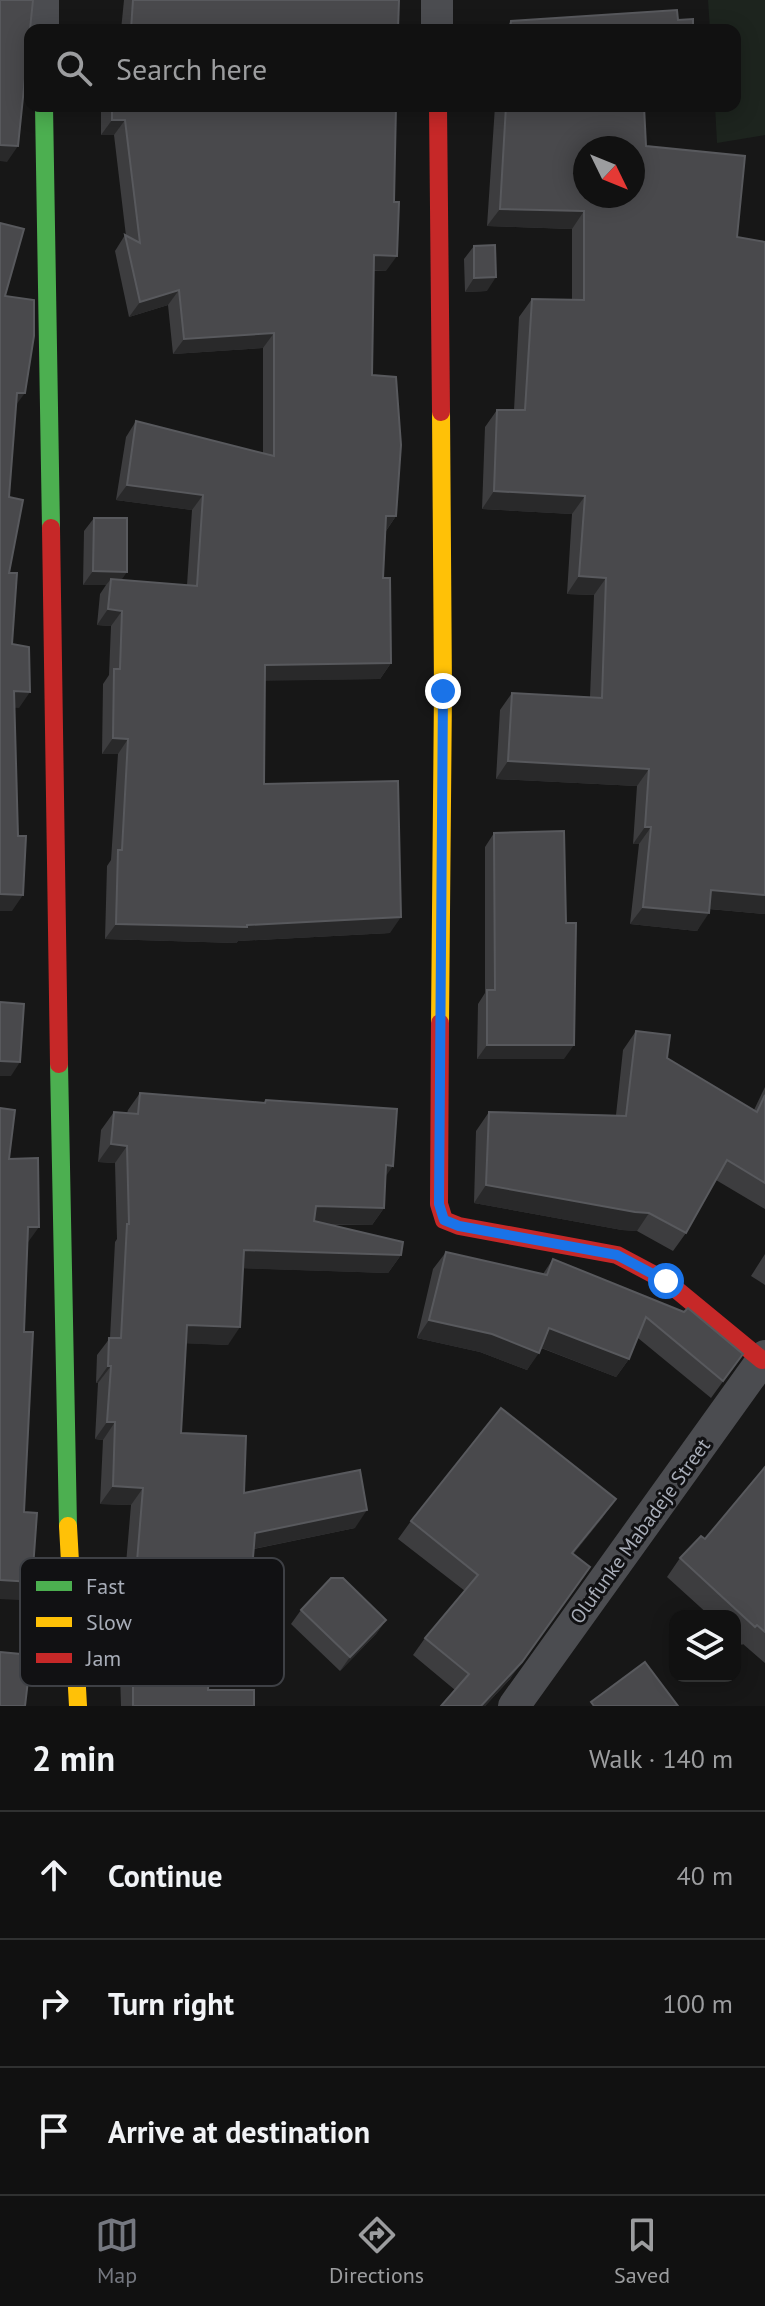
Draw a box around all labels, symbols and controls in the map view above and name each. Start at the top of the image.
search box [24,24,741,112]
icon: search [52,46,96,90]
text: Search here [116,49,267,88]
north arrow [573,136,645,208]
route end [425,673,461,709]
route start [648,1263,684,1299]
street label: Olufunke Mabadeje Street [564,1433,716,1629]
legend [20,1558,284,1686]
text: Fast [86,1572,126,1600]
text: Slow [86,1608,132,1636]
map controls [669,1610,741,1682]
button: layers [669,1610,741,1682]
text: Jam [85,1644,121,1672]
text: 2 min [32,1736,115,1780]
text: Walk · 140 m [589,1742,733,1775]
icon: ahead [32,1853,76,1897]
text: Continue [108,1856,222,1895]
text: 40 m [677,1859,733,1892]
icon: right [32,1981,76,2025]
text: Turn right [108,1984,234,2023]
text: 100 m [662,1987,733,2020]
icon: arrive [32,2109,76,2153]
text: Arrive at destination [108,2112,370,2151]
tab: Map [95,2213,139,2289]
tab: Directions [329,2213,424,2289]
tab: Saved [614,2213,670,2289]

